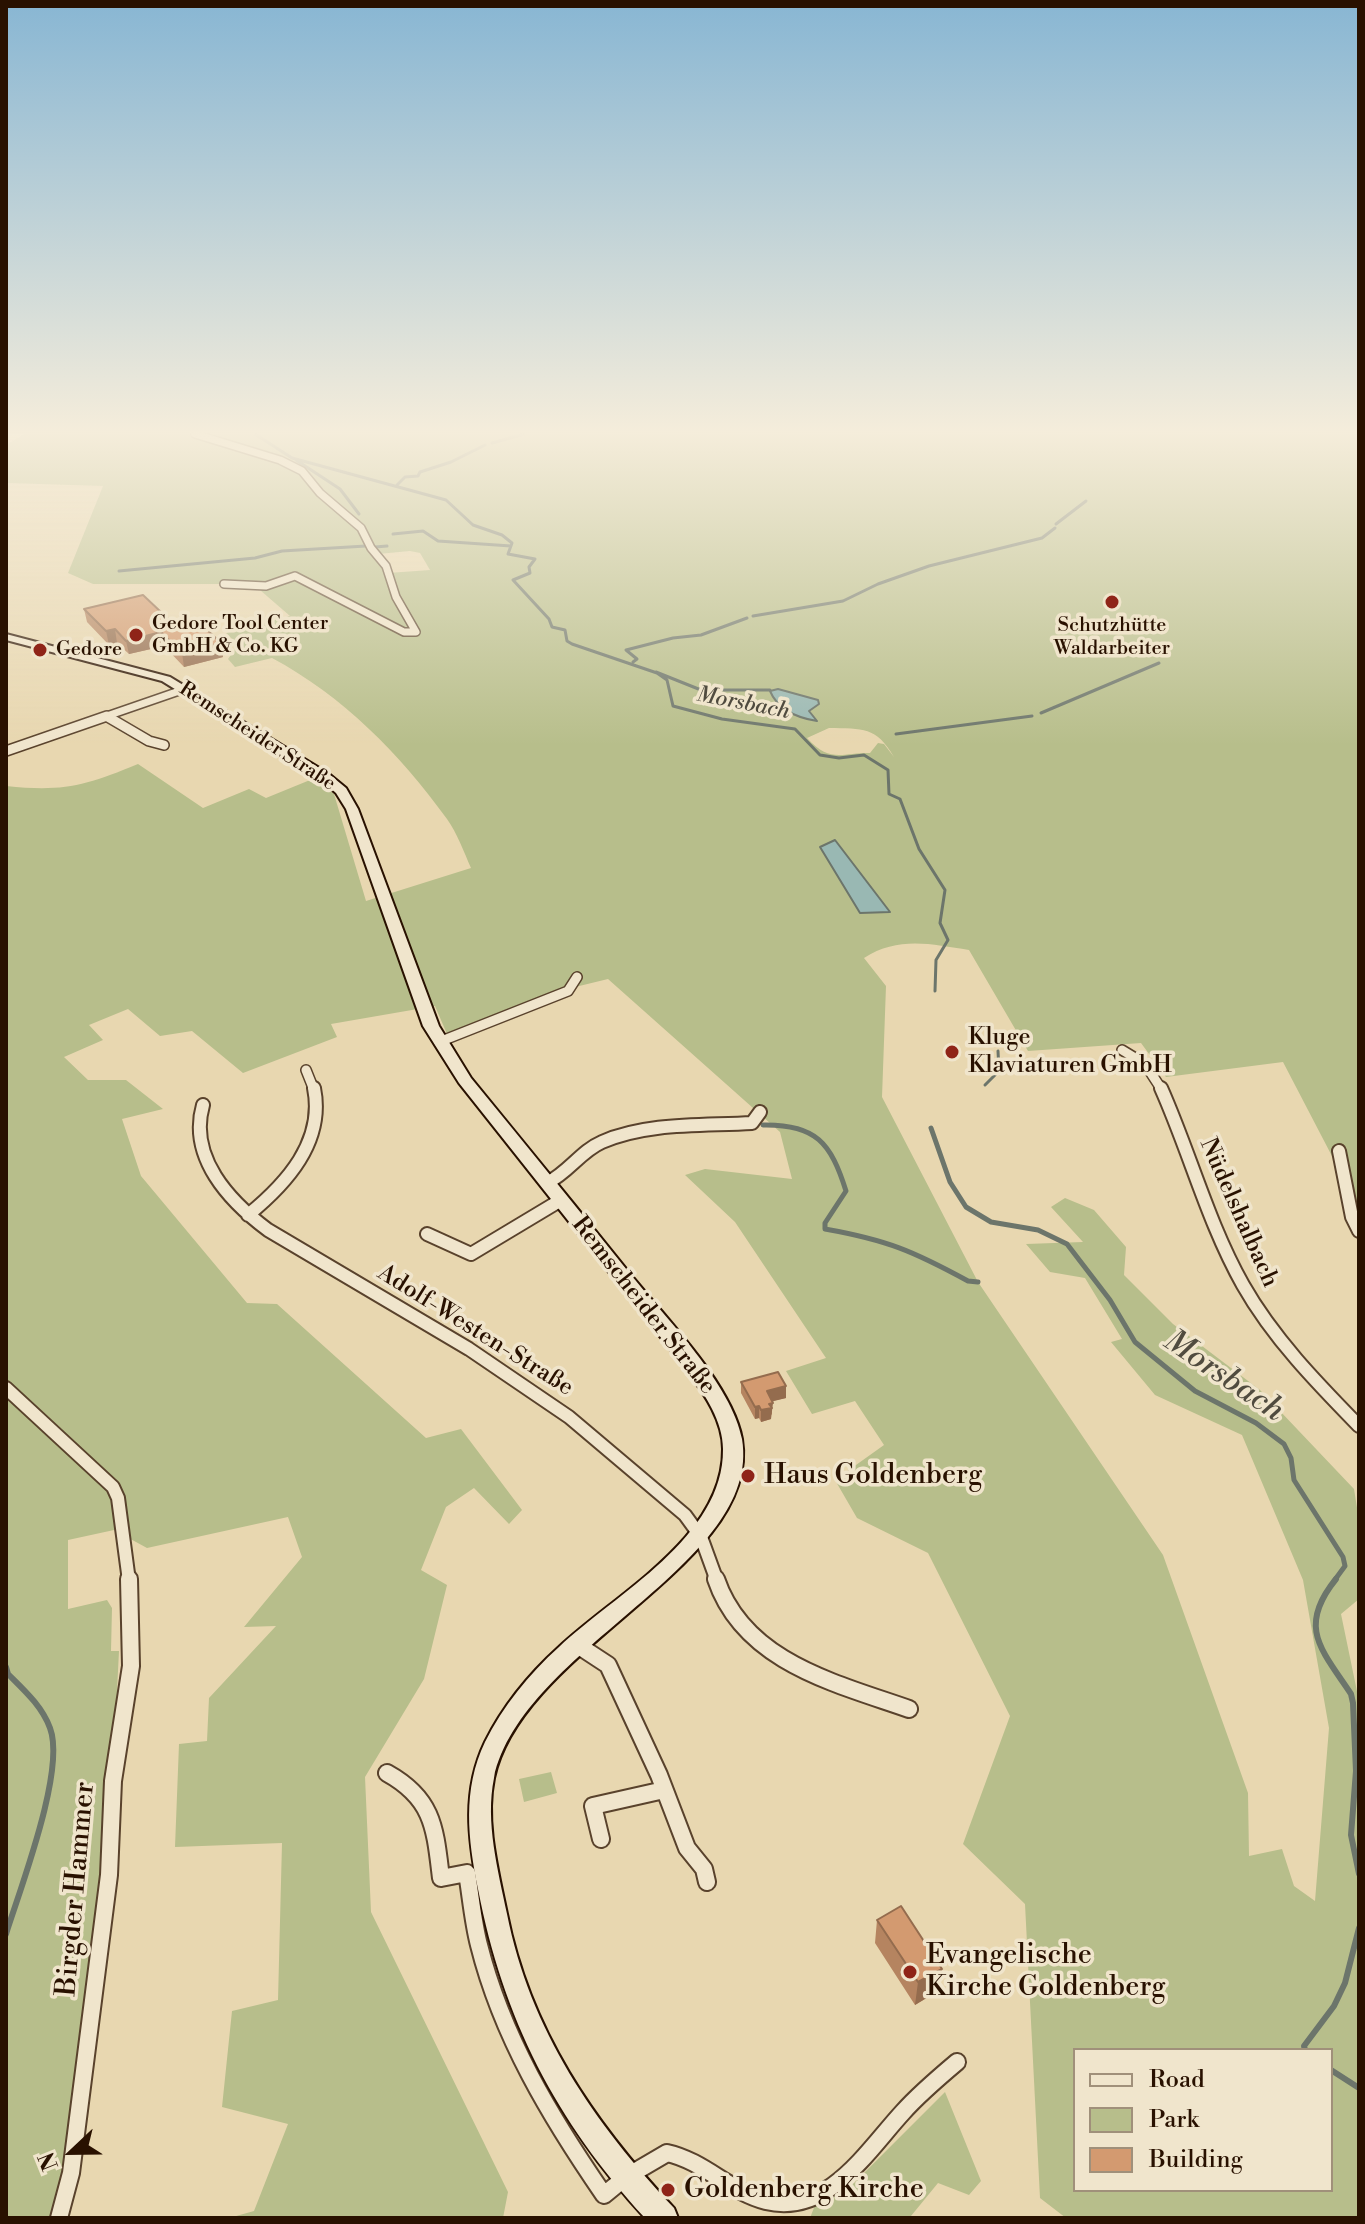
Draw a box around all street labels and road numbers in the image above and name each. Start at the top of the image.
street label: Remscheider Straße [174,678,340,796]
street label: Nüdelshalbach [1192,1134,1284,1292]
street label: Remscheider Straße [565,1211,721,1401]
street label: Adolf-Westen-Straße [372,1259,578,1403]
street label: Birgder Hammer [51,1780,103,1998]

